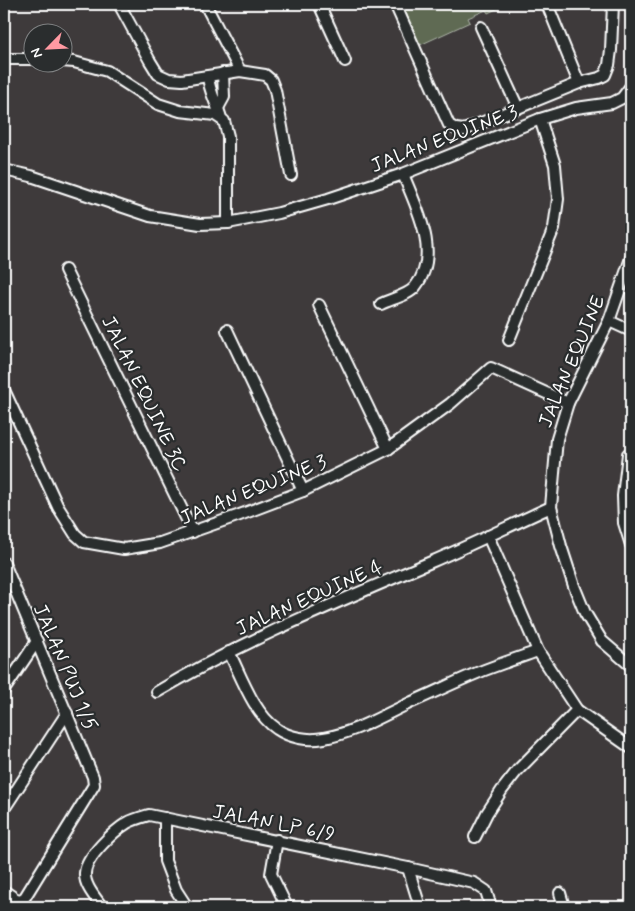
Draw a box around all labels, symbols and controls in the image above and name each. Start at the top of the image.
north arrow [22,22,72,72]
text: N [27,45,47,61]
street label: JALAN EQUINE 3 [367,99,522,180]
street label: JALAN EQUINE [532,291,612,432]
street label: JALAN EQUINE 3C [94,311,193,476]
street label: JALAN EQUINE 3 [176,449,331,532]
street label: JALAN EQUINE 4 [232,554,388,643]
street label: JALAN PUJ 1/5 [26,600,103,735]
street label: JALAN LP 6/9 [210,798,337,849]

